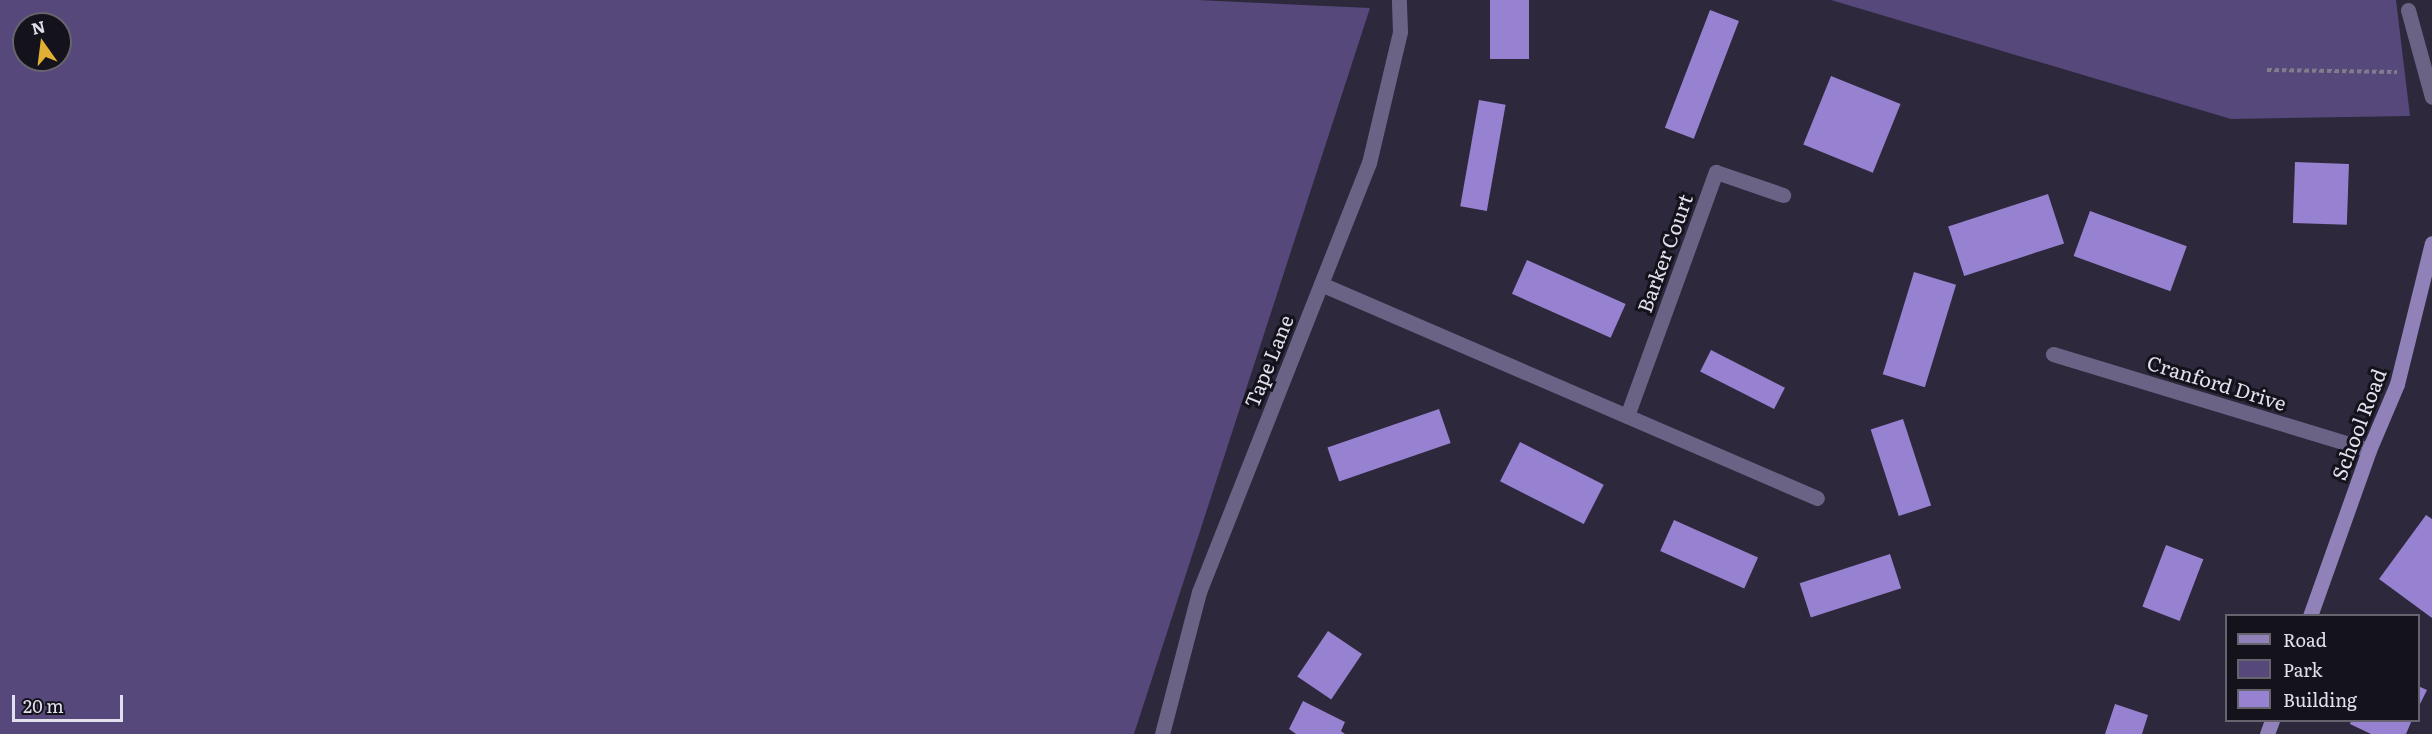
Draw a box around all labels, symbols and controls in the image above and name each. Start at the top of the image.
north arrow [12,12,72,72]
text: N [29,13,48,40]
street label: Barker Court [1631,191,1697,315]
street label: Tape Lane [1239,311,1297,411]
street label: Cranford Drive [2144,349,2290,415]
street label: School Road [2326,365,2390,483]
legend [2225,614,2420,722]
text: Road [2283,626,2327,653]
text: Park [2283,656,2322,683]
scale bar [15,683,126,721]
text: Building [2283,686,2357,713]
text: 20 m [23,692,64,719]

